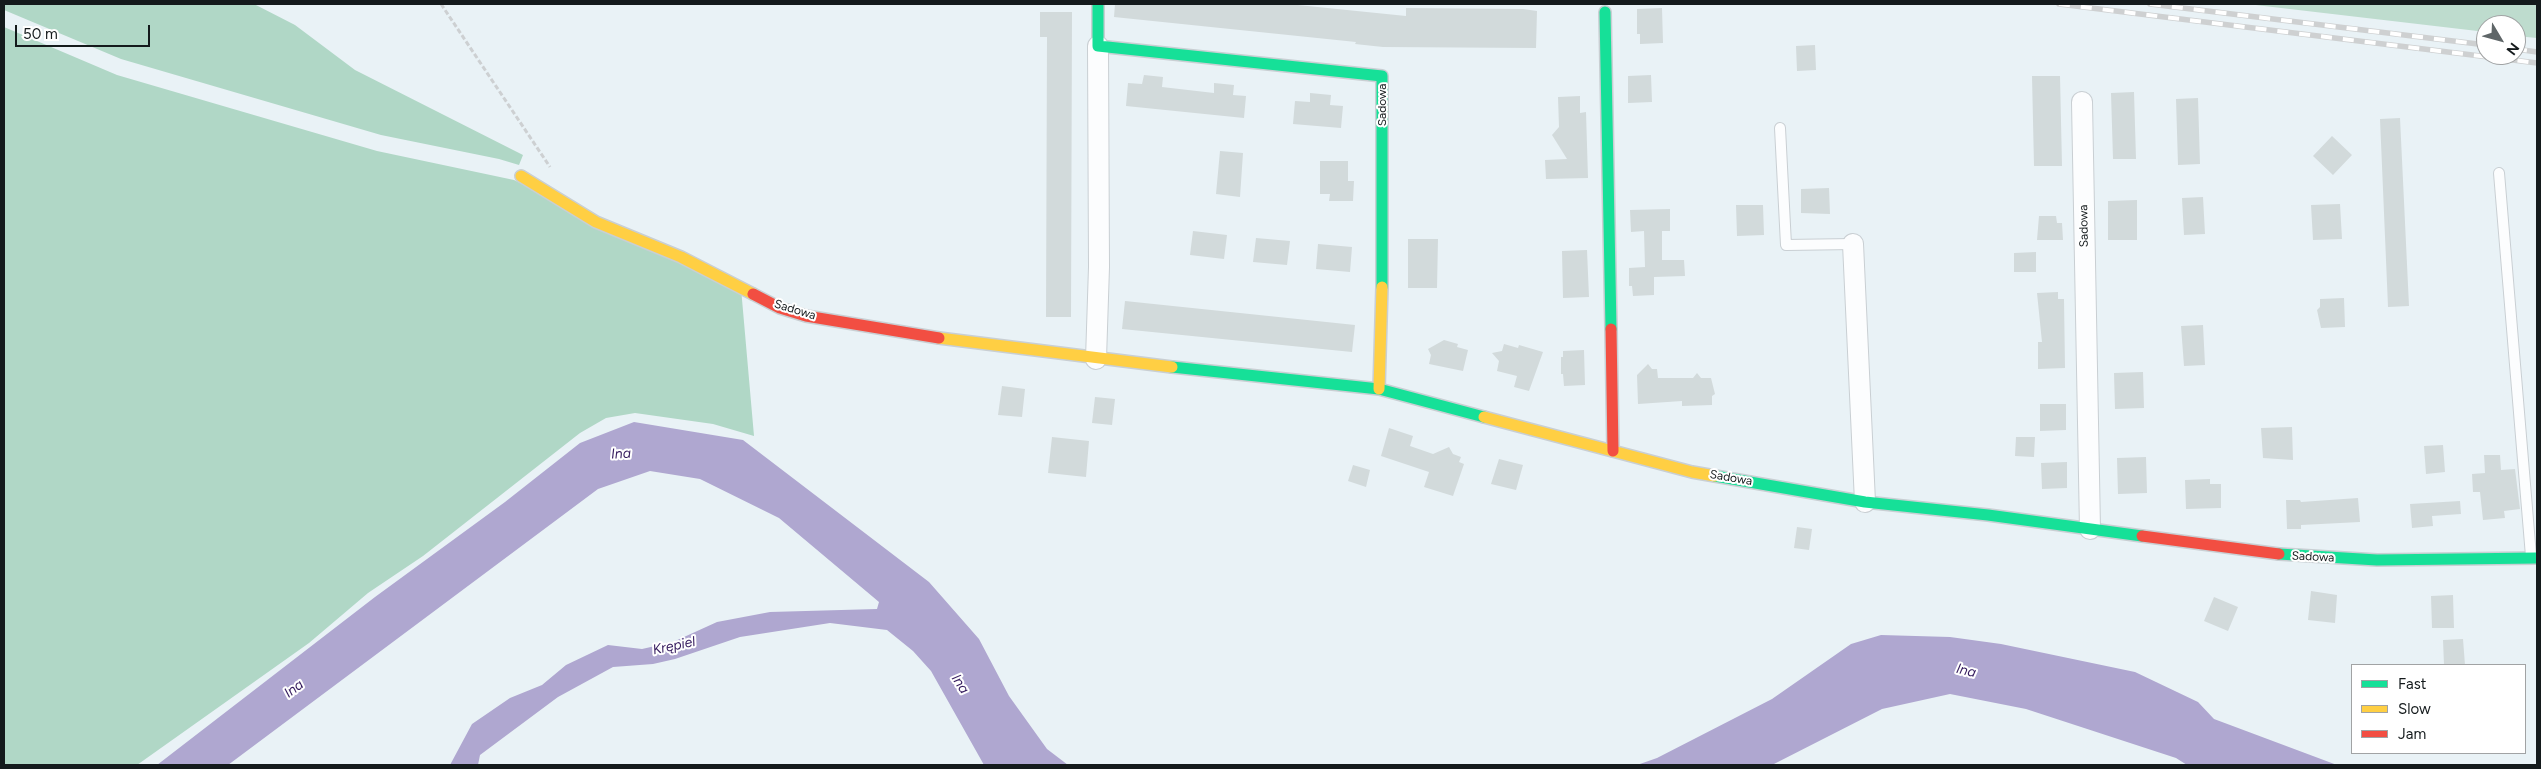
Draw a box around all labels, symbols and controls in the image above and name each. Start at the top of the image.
scale bar [18,15,152,47]
north arrow [2476,15,2526,65]
text: 50 m [23,25,58,43]
text: N [2503,39,2523,58]
street label: Sadowa [1375,84,1389,126]
street label: Sadowa [2076,205,2092,247]
street label: Sadowa [772,297,818,323]
water label: Ina [611,445,631,463]
street label: Sadowa [1709,467,1753,489]
street label: Sadowa [2291,549,2335,565]
water label: Krępiel [651,633,697,659]
water label: Ina [1954,660,1978,682]
legend [2351,664,2526,754]
water label: Ina [948,671,972,697]
text: Fast [2398,675,2426,693]
water label: Ina [281,676,307,702]
text: Slow [2398,700,2431,718]
text: Jam [2398,725,2426,743]

